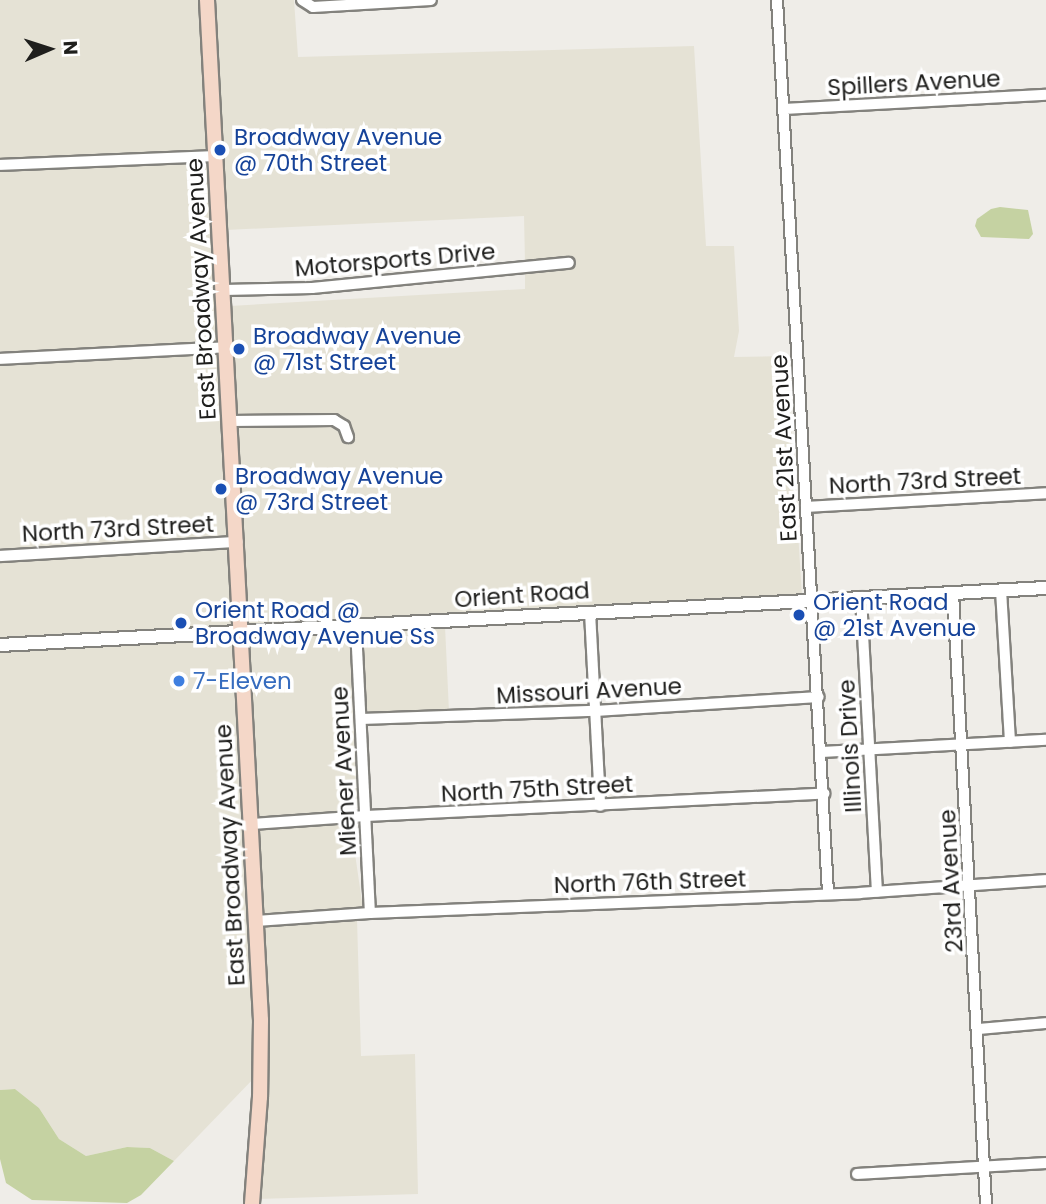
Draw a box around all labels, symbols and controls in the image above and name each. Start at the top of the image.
north arrow [14,14,84,84]
text: N [57,40,84,56]
street label: Spillers Avenue [827,65,1001,101]
place label: Broadway Avenue @ 70th Street [234,123,442,177]
marker: Broadway Avenue @ 70th Street [212,142,228,158]
street label: East Broadway Avenue [180,157,222,421]
street label: Motorsports Drive [294,237,496,283]
place label: Broadway Avenue @ 71st Street [253,322,461,376]
marker: Broadway Avenue @ 71st Street [231,341,247,357]
street label: East 21st Avenue [765,354,803,542]
place label: Broadway Avenue @ 73rd Street [235,462,443,516]
street label: North 73rd Street [828,462,1022,500]
marker: Broadway Avenue @ 73rd Street [213,481,229,497]
street label: North 73rd Street [21,510,215,548]
street label: Orient Road [453,577,591,613]
place label: Orient Road @ 21st Avenue [813,588,976,642]
place label: Orient Road @ Broadway Avenue Ss [195,596,435,650]
marker: Orient Road @ 21st Avenue [791,607,807,623]
marker: Orient Road @ Broadway Avenue Ss [173,615,189,631]
place label: 7-Eleven [193,667,292,695]
street label: Missouri Avenue [496,672,682,710]
marker: 7-Eleven [171,673,187,689]
street label: Illinois Drive [833,679,867,813]
street label: Miener Avenue [326,686,362,856]
street label: East Broadway Avenue [209,723,251,987]
street label: North 75th Street [440,770,634,808]
street label: 23rd Avenue [933,809,969,953]
street label: North 76th Street [553,865,747,899]

